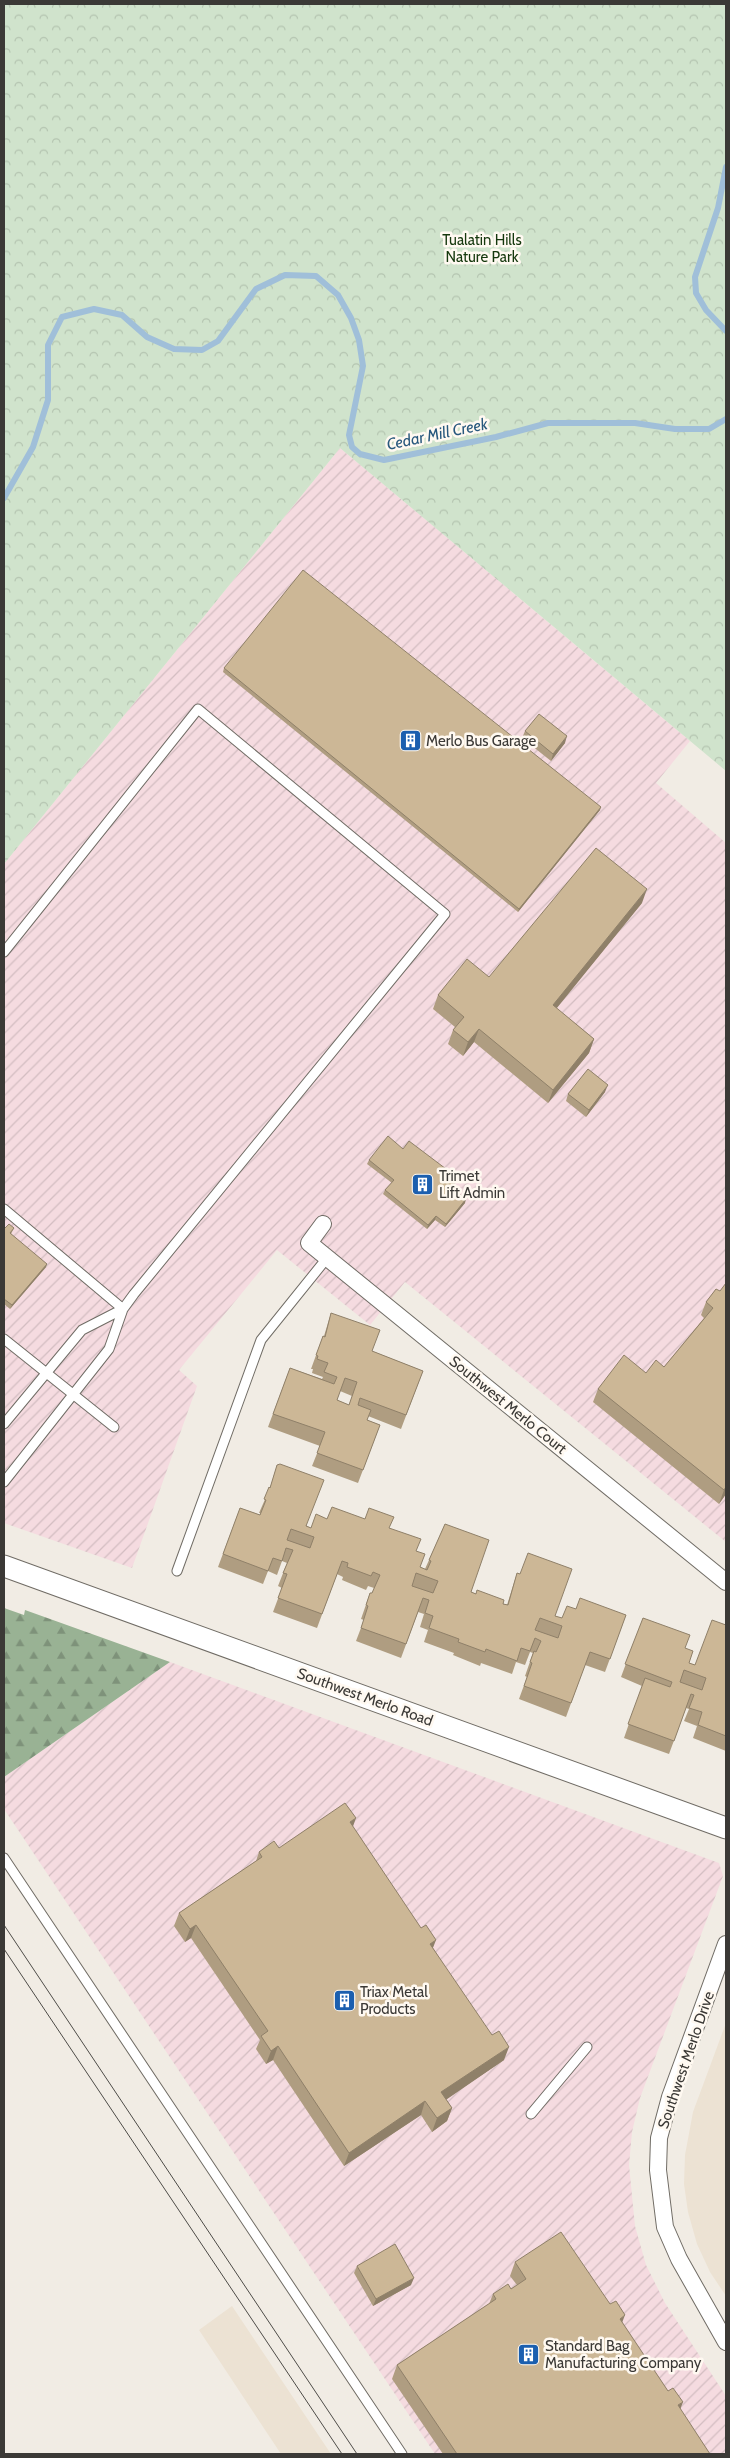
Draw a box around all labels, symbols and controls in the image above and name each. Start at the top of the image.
park label: Tualatin Hills Nature Park [442,231,522,266]
water label: Cedar Mill Creek [385,414,490,454]
building icon: Merlo Bus Garage [398,729,422,753]
place label: Merlo Bus Garage [426,732,536,750]
place label: Trimet Lift Admin [439,1167,505,1202]
building icon: Trimet Lift Admin [411,1173,435,1197]
street label: Southwest Merlo Court [446,1352,570,1458]
street label: Southwest Merlo Road [295,1664,435,1730]
place label: Triax Metal Products [360,1983,428,2018]
building icon: Triax Metal Products [332,1989,356,2013]
street label: Southwest Merlo Drive [654,1989,718,2131]
place label: Standard Bag Manufacturing Company [545,2337,702,2372]
building icon: Standard Bag Manufacturing Company [517,2343,541,2367]

